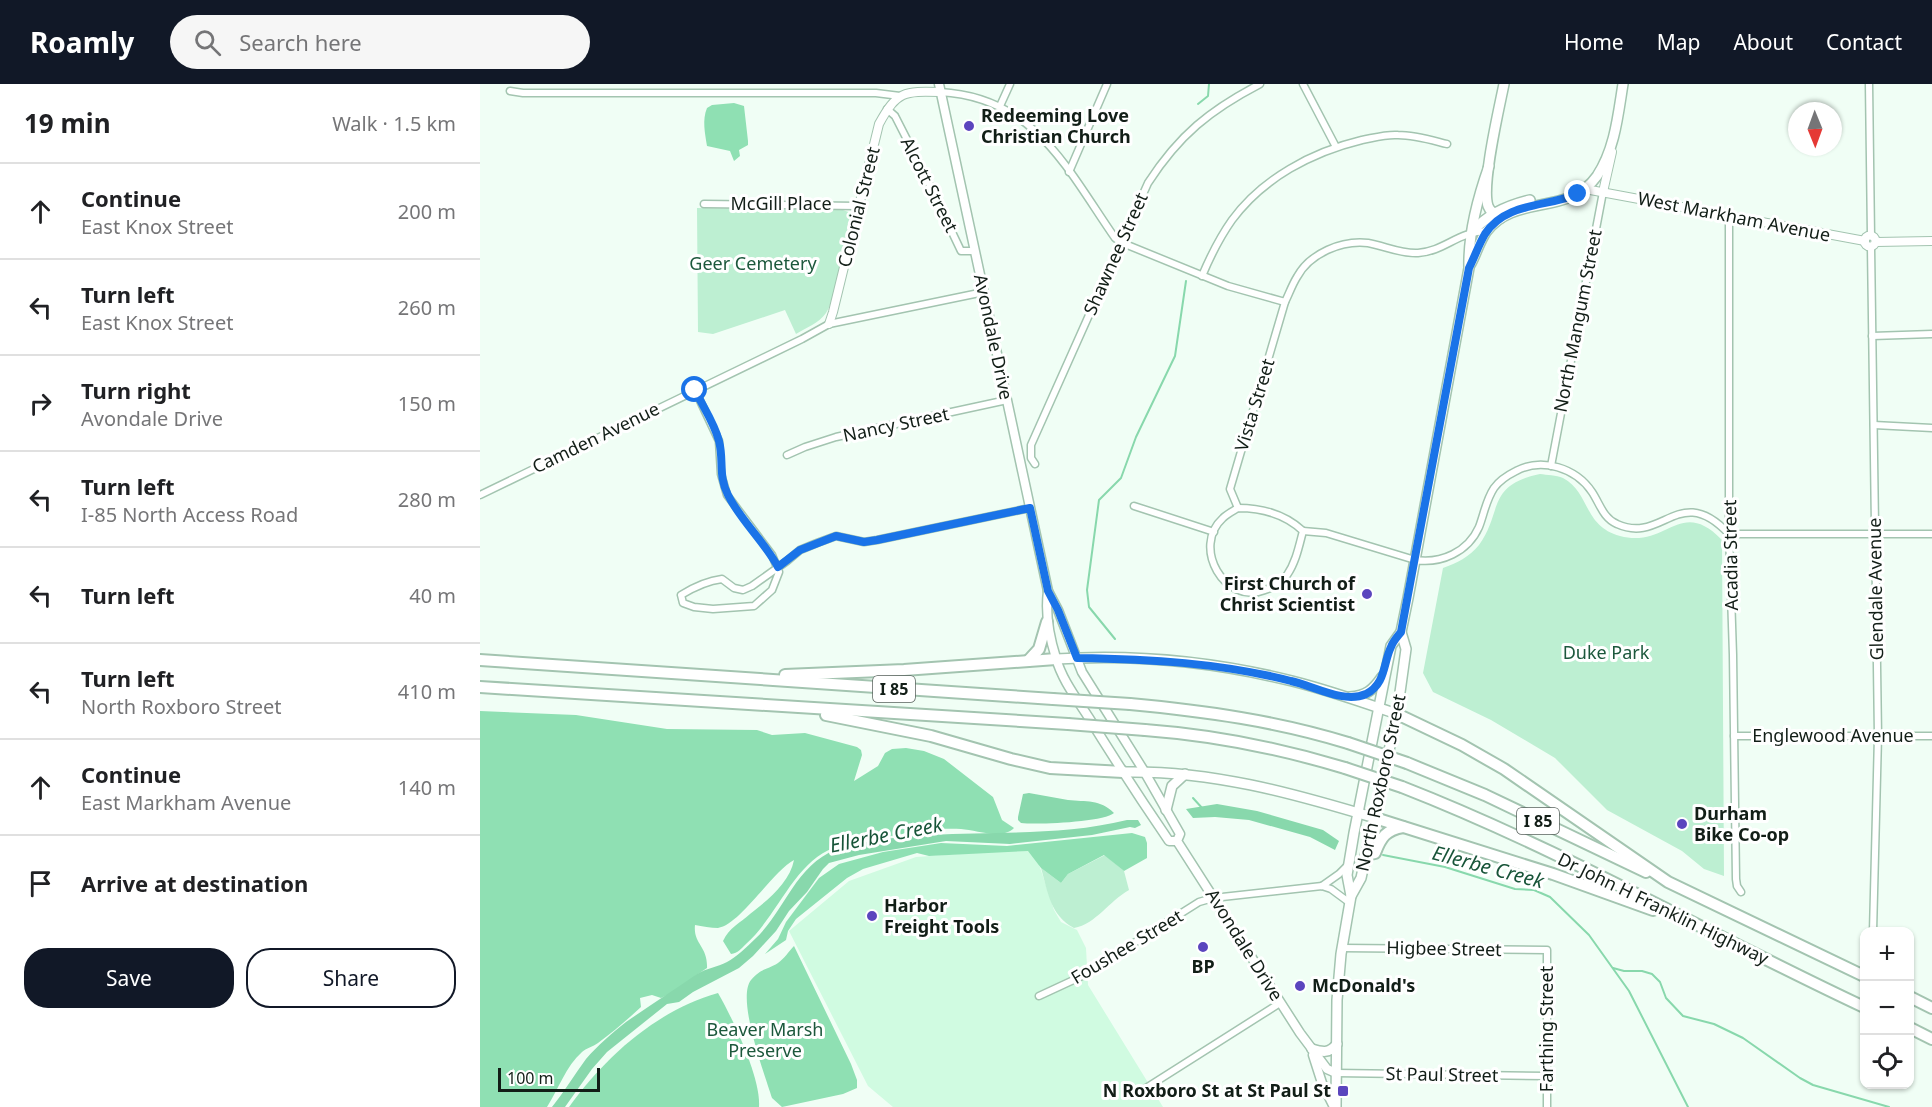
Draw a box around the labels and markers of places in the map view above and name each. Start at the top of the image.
place label: Redeeming Love Christian Church [981,103,1131,148]
marker: Redeeming Love Christian Church [962,119,976,133]
place label: First Church of Christ Scientist [1220,571,1356,616]
marker: First Church of Christ Scientist [1360,587,1374,601]
place label: Durham Bike Co-op [1694,801,1789,846]
marker: Durham Bike Co-op [1675,817,1689,831]
place label: Harbor Freight Tools [884,893,999,938]
marker: Harbor Freight Tools [865,909,879,923]
marker: BP [1196,940,1210,954]
place label: BP [1191,954,1215,978]
place label: McDonald's [1312,973,1415,997]
marker: McDonald's [1293,979,1307,993]
place label: N Roxboro St at St Paul St [1103,1078,1331,1102]
marker: N Roxboro St at St Paul St [1336,1084,1350,1098]

